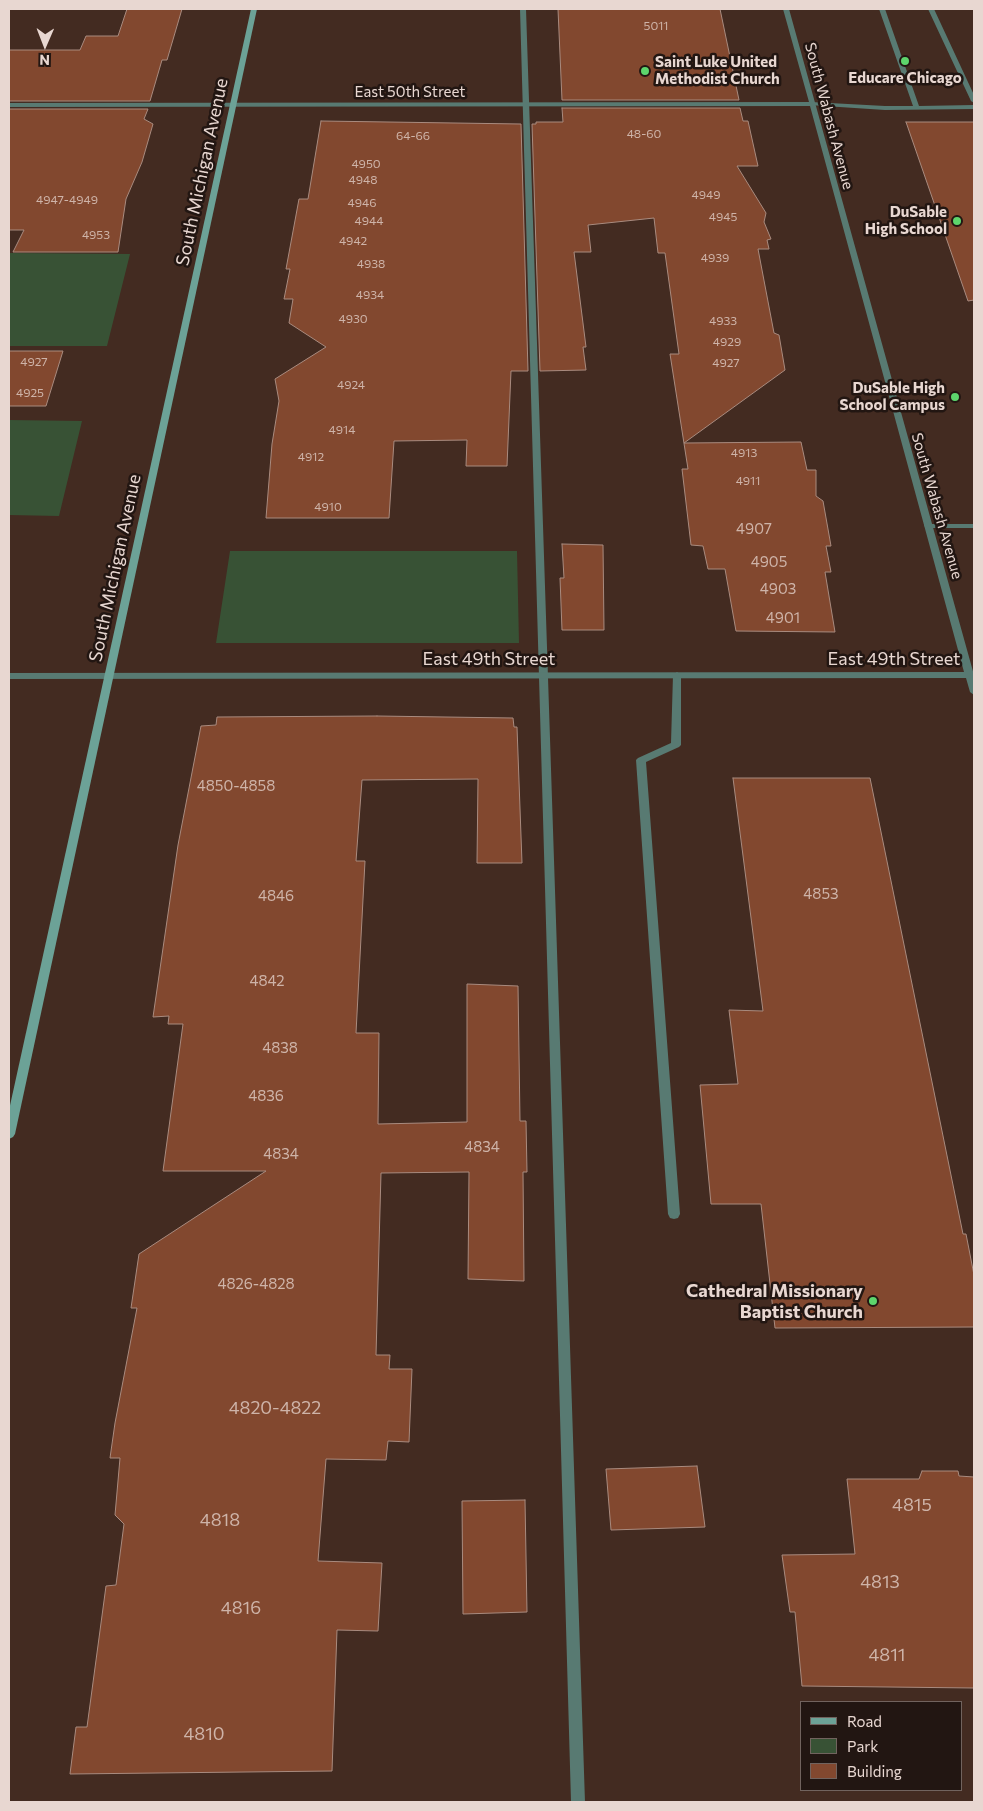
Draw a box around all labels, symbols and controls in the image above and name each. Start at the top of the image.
house number: 5011 [644,19,668,33]
north arrow [20,20,70,70]
street label: South Wabash Avenue [801,41,857,191]
text: N [39,52,50,69]
place label: Saint Luke United Methodist Church [655,53,780,88]
marker: Educare Chicago [899,55,911,67]
marker: Saint Luke United Methodist Church [639,65,651,77]
place label: Educare Chicago [848,69,962,87]
street label: South Michigan Avenue [172,76,232,268]
street label: East 50th Street [355,83,465,101]
house number: 48-60 [627,127,661,141]
house number: 64-66 [396,129,430,143]
house number: 4950 [351,157,381,171]
house number: 4948 [349,173,377,187]
house number: 4949 [692,188,720,202]
house number: 4947-4949 [36,193,98,207]
house number: 4946 [348,196,376,210]
place label: DuSable High School [865,203,947,238]
house number: 4945 [709,210,737,224]
house number: 4944 [355,214,383,228]
marker: DuSable High School [951,215,963,227]
house number: 4953 [82,228,110,242]
house number: 4942 [339,234,367,248]
house number: 4939 [701,251,729,265]
house number: 4938 [357,257,385,271]
house number: 4934 [356,288,384,302]
house number: 4930 [338,312,368,326]
house number: 4933 [709,314,737,328]
house number: 4929 [713,335,741,349]
house number: 4927 [20,355,48,369]
house number: 4927 [712,356,740,370]
house number: 4924 [337,378,365,392]
place label: DuSable High School Campus [839,379,945,414]
house number: 4925 [16,386,44,400]
marker: DuSable High School Campus [949,391,961,403]
house number: 4914 [329,423,355,437]
street label: South Wabash Avenue [908,431,966,581]
house number: 4913 [731,446,757,460]
house number: 4912 [298,450,324,464]
street label: South Michigan Avenue [85,472,145,664]
house number: 4911 [736,474,760,488]
house number: 4910 [314,500,342,514]
house number: 4907 [736,520,772,538]
house number: 4905 [751,553,787,571]
house number: 4903 [760,580,796,598]
house number: 4901 [766,609,800,627]
street label: East 49th Street [423,648,555,670]
street label: East 49th Street [828,648,960,670]
house number: 4850-4858 [197,777,275,795]
house number: 4853 [803,885,839,903]
house number: 4846 [258,887,294,905]
house number: 4842 [249,972,285,990]
house number: 4838 [262,1039,298,1057]
house number: 4836 [248,1087,284,1105]
house number: 4834 [464,1138,500,1156]
house number: 4834 [263,1145,299,1163]
house number: 4826-4828 [217,1275,295,1293]
place label: Cathedral Missionary Baptist Church [686,1280,863,1322]
marker: Cathedral Missionary Baptist Church [867,1295,879,1307]
house number: 4820-4822 [229,1397,321,1419]
house number: 4815 [892,1494,932,1516]
house number: 4818 [200,1509,240,1531]
house number: 4813 [860,1571,900,1593]
house number: 4816 [221,1597,261,1619]
house number: 4811 [868,1644,906,1666]
legend [800,1701,963,1791]
text: Road [847,1712,882,1730]
house number: 4810 [183,1723,225,1745]
text: Park [847,1737,878,1755]
text: Building [847,1762,902,1780]

